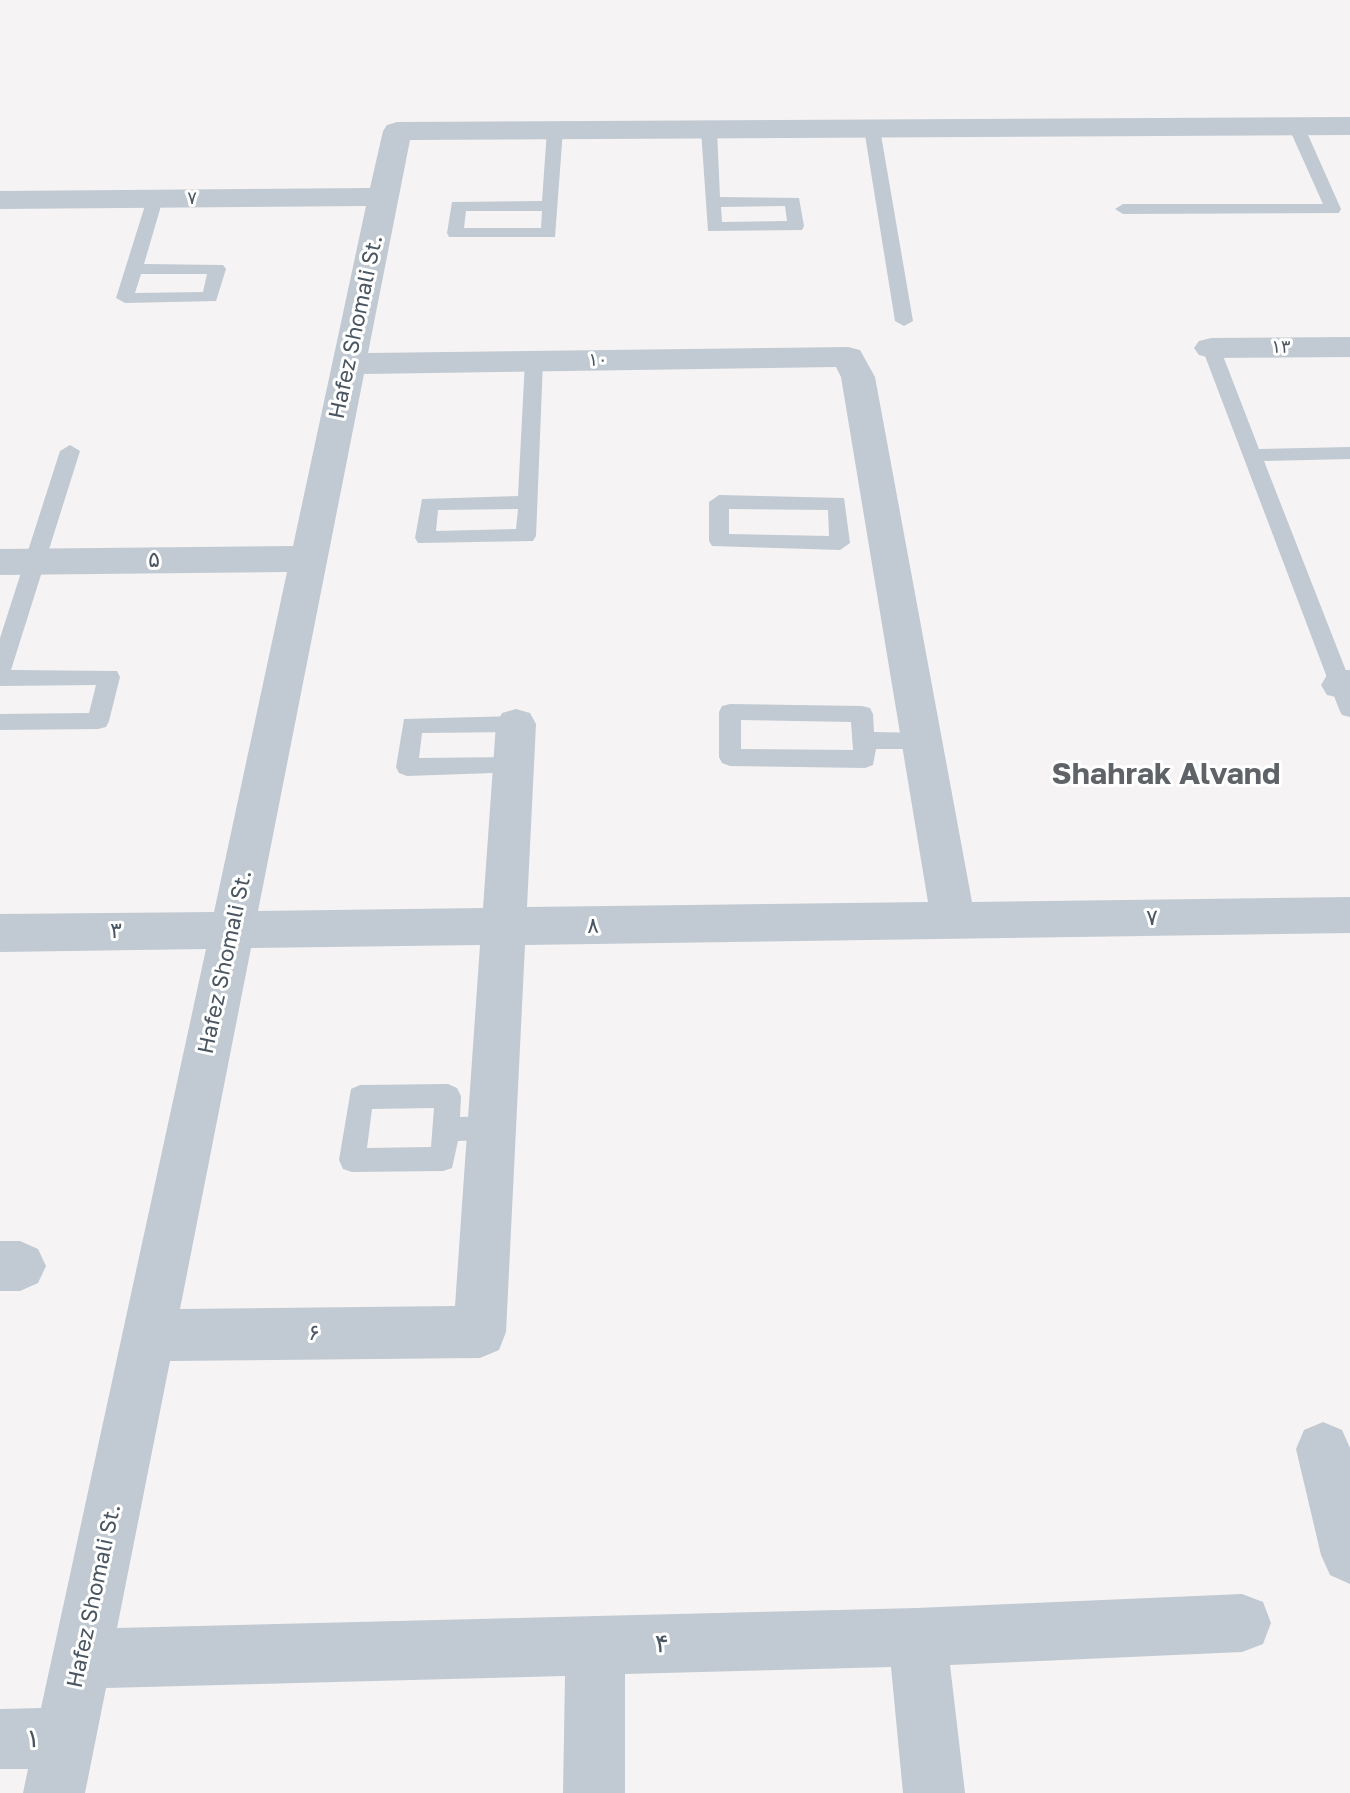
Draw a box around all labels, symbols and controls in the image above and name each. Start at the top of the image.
street label: ۷ [187,187,197,209]
street label: Hafez Shomali St. [324,233,388,421]
street label: ۱۳ [1272,336,1290,358]
street label: ۱۰ [591,349,605,371]
street label: ۵ [147,547,161,573]
district label: Shahrak Alvand [1052,756,1280,792]
street label: Hafez Shomali St. [193,868,257,1056]
street label: ۷ [1145,905,1159,931]
street label: ۸ [586,913,600,939]
street label: ۳ [109,918,123,944]
street label: ۶ [308,1320,320,1346]
street label: Hafez Shomali St. [62,1502,126,1690]
street label: ۴ [654,1628,670,1660]
street label: ۱ [29,1723,37,1755]

